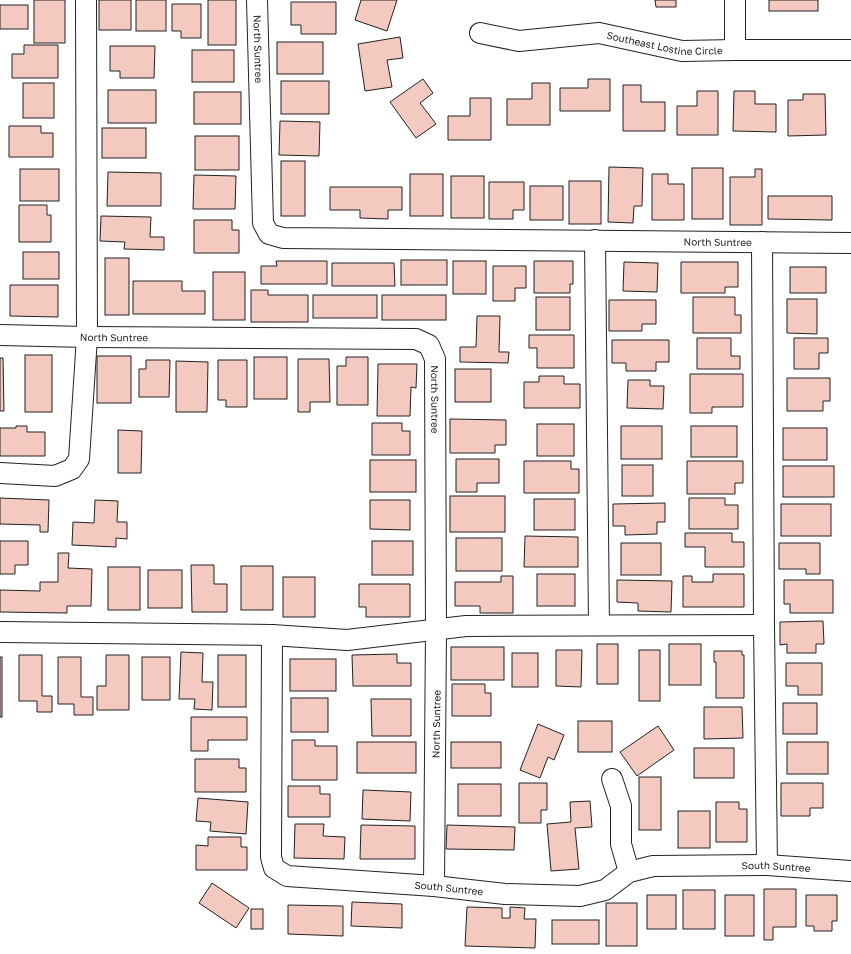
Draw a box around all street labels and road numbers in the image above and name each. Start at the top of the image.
street label: North Suntree [251,15,265,83]
street label: Southeast Lostine Circle [606,29,723,57]
street label: North Suntree [684,236,752,248]
street label: North Suntree [80,331,148,343]
street label: North Suntree [429,365,441,434]
street label: North Suntree [429,690,443,758]
street label: South Suntree [741,859,811,874]
street label: South Suntree [414,879,484,898]

